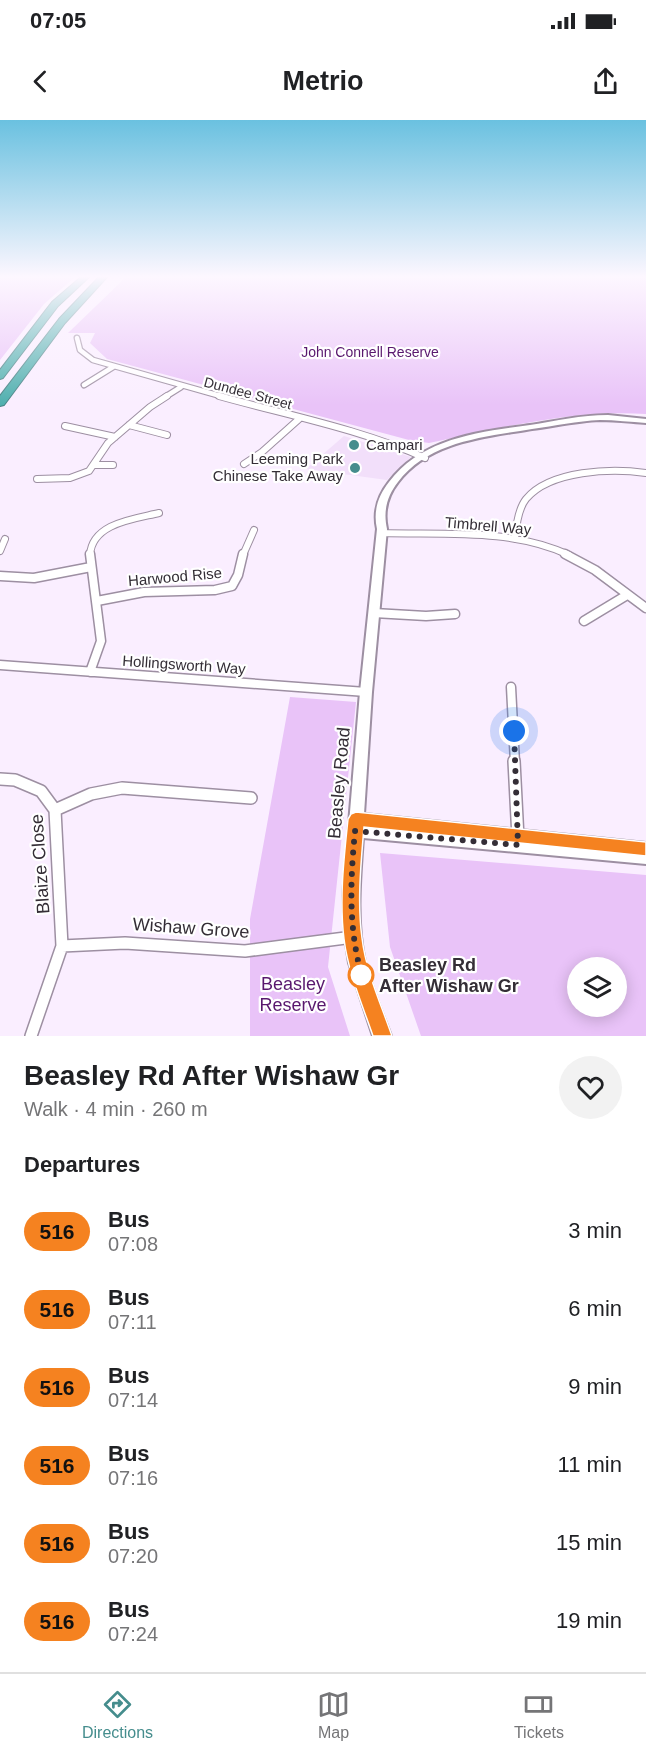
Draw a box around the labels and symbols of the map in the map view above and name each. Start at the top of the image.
park label: John Connell Reserve [301,344,439,360]
street label: Dundee Street [202,374,294,412]
place label: Campari [366,436,423,453]
marker: Campari [347,438,361,452]
place label: Leeming Park Chinese Take Away [213,450,343,484]
marker: Leeming Park Chinese Take Away [348,461,362,475]
street label: Timbrell Way [444,513,532,538]
street label: Harwood Rise [127,564,223,589]
street label: Hollingsworth Way [122,652,247,677]
your location [499,716,529,746]
street label: Beasley Road [324,726,354,840]
street label: Blaize Close [27,813,53,915]
street label: Wishaw Grove [132,914,250,942]
place label: Beasley Rd After Wishaw Gr [379,955,519,996]
marker: Beasley Rd After Wishaw Gr [348,962,374,988]
park label: Beasley Reserve [259,974,327,1015]

